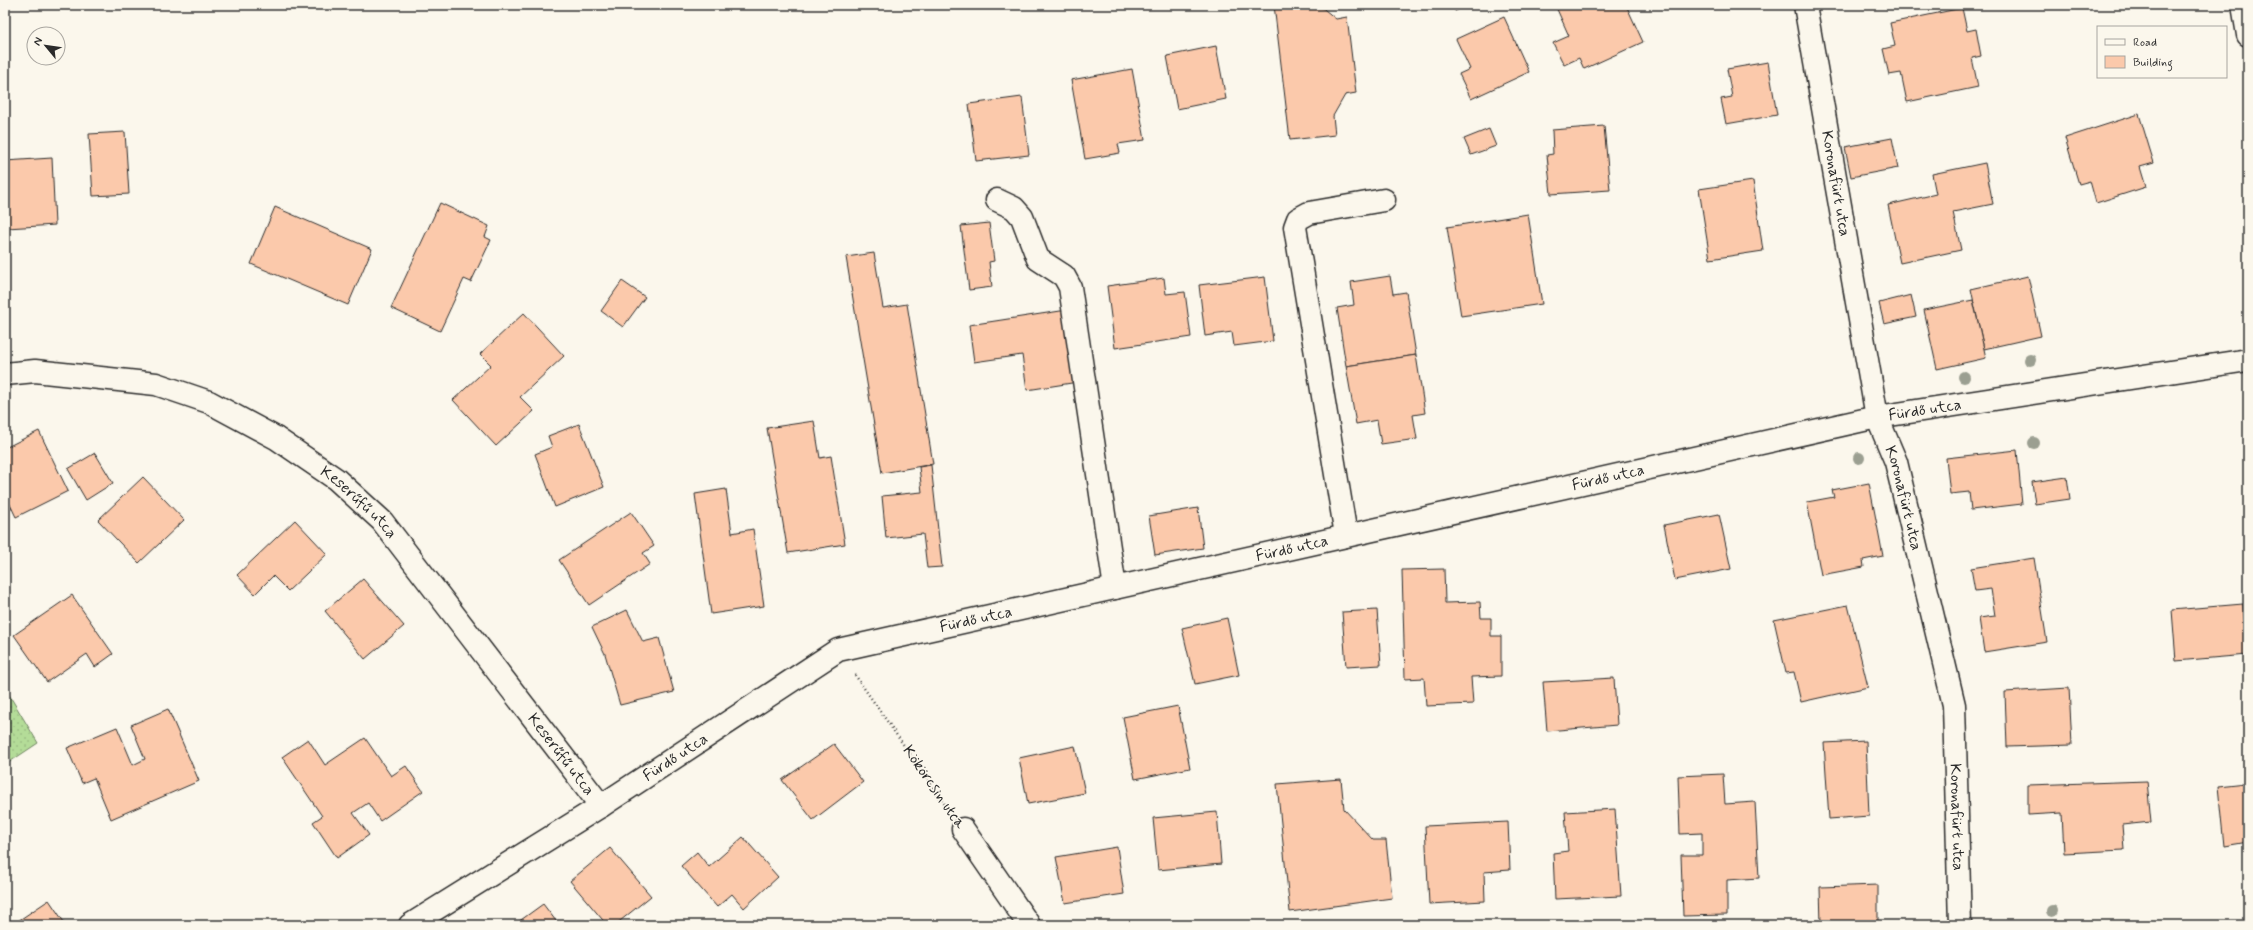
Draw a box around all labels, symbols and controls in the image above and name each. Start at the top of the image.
north arrow [26,26,66,66]
legend [2097,26,2227,78]
text: N [30,35,46,48]
text: Road [2133,35,2157,51]
text: Building [2133,55,2173,72]
street label: Koronafürt utca [1817,129,1856,238]
street label: Fürdő utca [1887,394,1963,426]
street label: Koronafürt utca [1880,443,1927,553]
street label: Fürdő utca [1570,459,1647,496]
street label: Keserűfű utca [316,461,402,543]
street label: Fürdő utca [1254,530,1330,567]
street label: Fürdő utca [938,601,1014,637]
street label: Keserűfű utca [523,709,600,800]
street label: Fürdő utca [639,728,712,786]
street label: Kökörcsin utca [898,741,971,833]
street label: Koronafürt utca [1945,763,1969,871]

